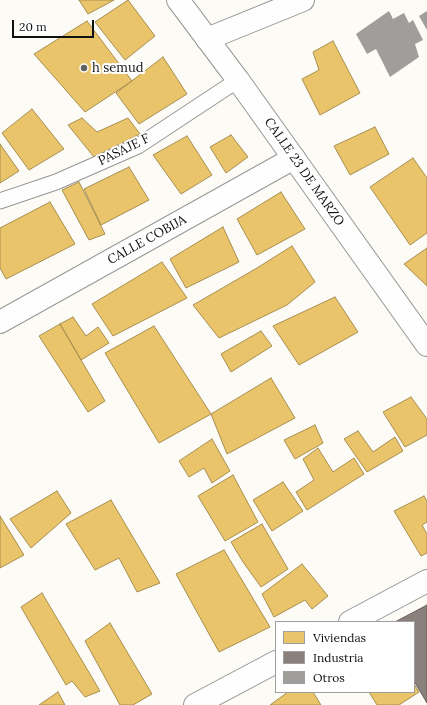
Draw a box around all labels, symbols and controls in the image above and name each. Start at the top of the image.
scale bar [14,12,96,38]
text: 20 m [19,19,47,34]
place label: h semud [92,60,143,76]
marker: h semud [79,63,89,73]
street label: CALLE 23 DE MARZO [261,115,347,229]
street label: PASAJE F [96,131,152,169]
street label: CALLE COBIJA [105,212,189,268]
legend [275,621,415,693]
text: Viviendas [313,630,366,645]
text: Industria [313,650,364,665]
text: Otros [313,670,345,685]

